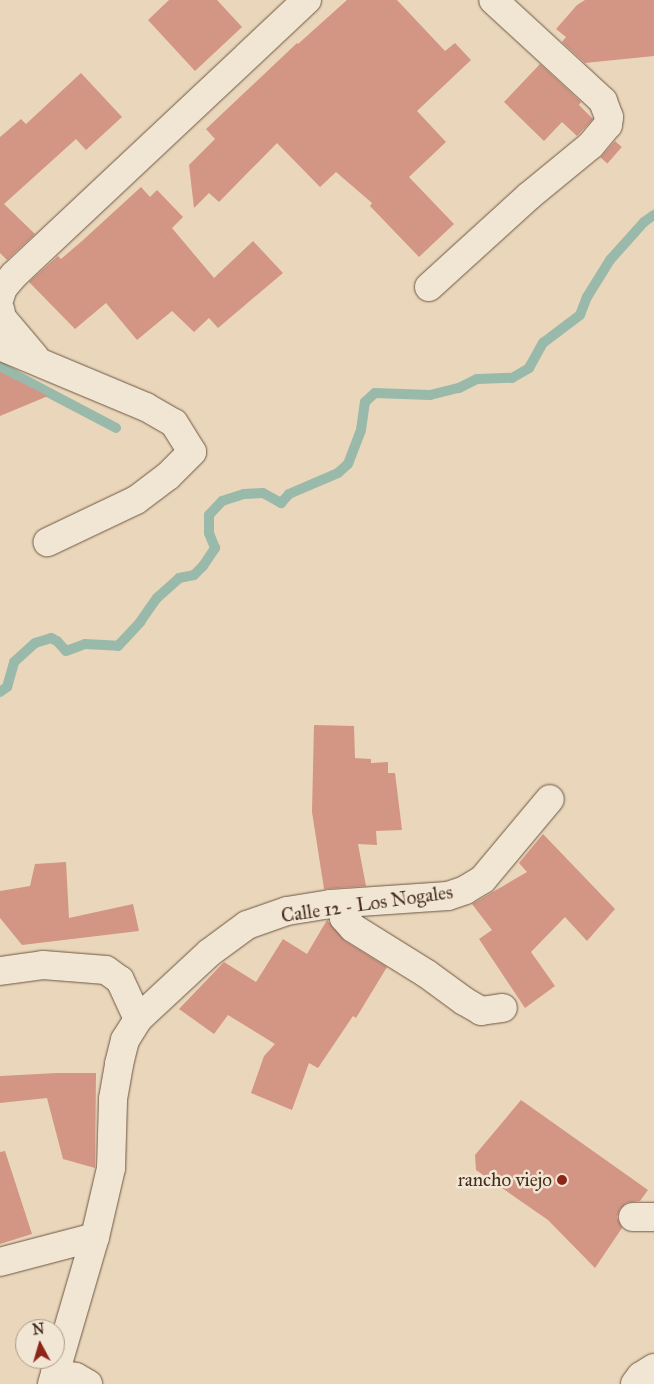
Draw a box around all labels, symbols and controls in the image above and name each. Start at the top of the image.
street label: Calle 12 - Los Nogales [280,881,454,927]
place label: rancho viejo [458,1169,552,1191]
marker: rancho viejo [556,1174,568,1186]
north arrow [15,1319,65,1369]
text: N [32,1321,45,1339]

